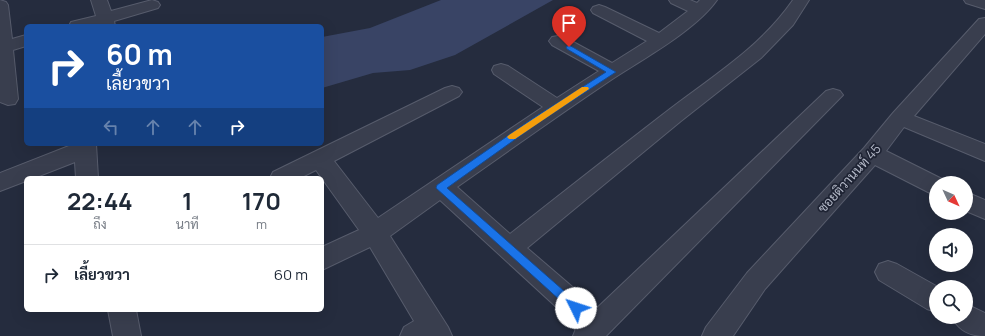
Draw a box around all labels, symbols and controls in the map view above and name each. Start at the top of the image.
pin [552,6,586,47]
icon: arrive [558,12,580,34]
text: 60 m [106,35,173,73]
icon: right [40,40,92,92]
text: เลี้ยวขวา [106,71,170,95]
icon: left [100,116,122,138]
icon: ahead [142,116,164,138]
icon: ahead [184,116,206,138]
icon: right [226,116,248,138]
street label: ซอยติวานนท์ 45 [813,140,885,216]
north arrow [929,176,973,220]
map controls [929,176,973,324]
text: 22:44 [67,184,133,217]
text: 1 [182,184,193,217]
text: 170 [242,184,281,217]
text: ถึง [93,215,107,233]
text: นาที [176,215,199,233]
text: m [256,215,267,233]
button: sound [929,228,973,272]
icon: right [40,264,62,286]
text: เลี้ยวขวา [74,264,130,285]
text: 60 m [274,264,308,285]
button: search [929,280,973,324]
position arrow [555,287,597,329]

